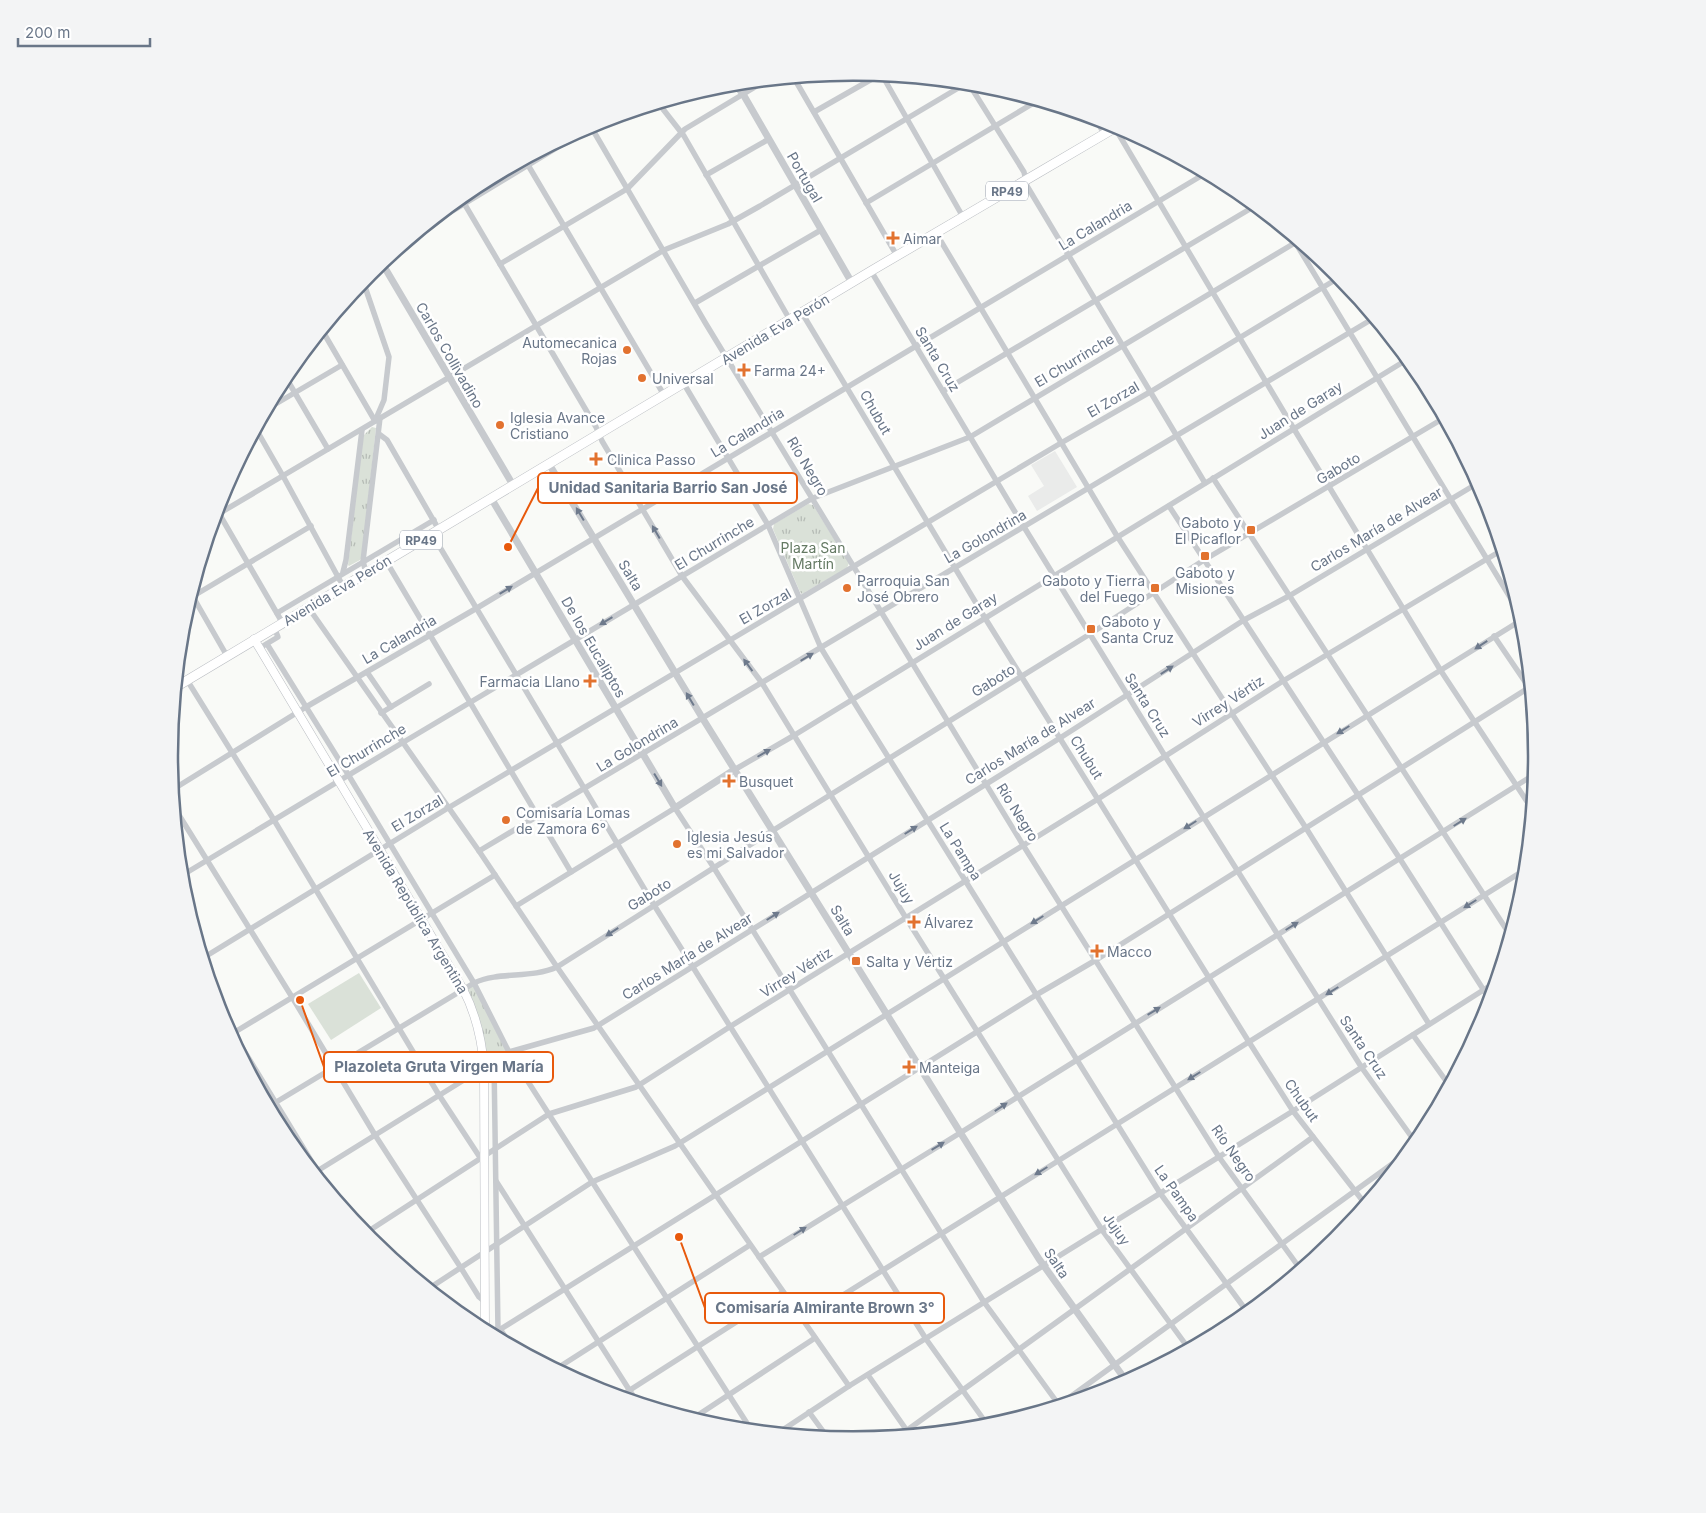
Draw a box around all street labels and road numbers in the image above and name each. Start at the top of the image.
street label: Portugal [784,149,826,205]
road number: RP49 [986,182,1028,200]
street label: La Calandria [1055,196,1135,254]
street label: Avenida Eva Perón [718,290,832,368]
street label: Carlos Collivadino [413,299,487,411]
street label: Santa Cruz [912,323,964,395]
street label: El Churrinche [1031,330,1117,390]
street label: El Zorzal [1084,377,1142,421]
street label: Juan de Garay [1255,377,1345,443]
street label: Chubut [857,387,896,437]
street label: La Calandria [707,403,787,461]
street label: Río Negro [784,434,832,498]
street label: Gaboto [1313,448,1363,488]
street label: Carlos María de Alvear [1307,483,1445,575]
street label: La Golondrina [941,506,1029,566]
street label: El Churrinche [671,513,757,573]
road number: RP49 [400,530,442,550]
street label: Avenida Eva Perón [280,551,394,629]
street label: Salta [615,556,647,594]
street label: El Zorzal [736,584,794,628]
street label: Juan de Garay [910,588,1000,654]
street label: De los Eucaliptos [558,594,630,700]
street label: La Calandria [359,611,439,667]
street label: Gaboto [968,660,1018,700]
street label: Santa Cruz [1121,670,1175,740]
street label: Virrey Vértiz [1189,672,1267,730]
street label: Carlos María de Alvear [962,694,1098,788]
street label: La Golondrina [593,713,681,775]
street label: El Churrinche [323,720,409,780]
street label: Chubut [1067,732,1107,782]
street label: Río Negro [993,780,1043,844]
street label: El Zorzal [388,791,446,835]
street label: La Pampa [936,819,986,883]
street label: Avenida República Argentina [360,825,472,997]
street label: Jujuy [885,867,919,907]
street label: Gaboto [624,874,674,914]
street label: Salta [827,901,859,939]
street label: Carlos María de Alvear [619,909,755,1003]
street label: Virrey Vértiz [757,943,835,1001]
street label: Santa Cruz [1337,1012,1391,1082]
street label: Chubut [1281,1075,1323,1125]
street label: Río Negro [1208,1121,1260,1185]
street label: La Pampa [1151,1161,1203,1225]
street label: Jujuy [1100,1209,1134,1249]
street label: Salta [1041,1245,1073,1281]

